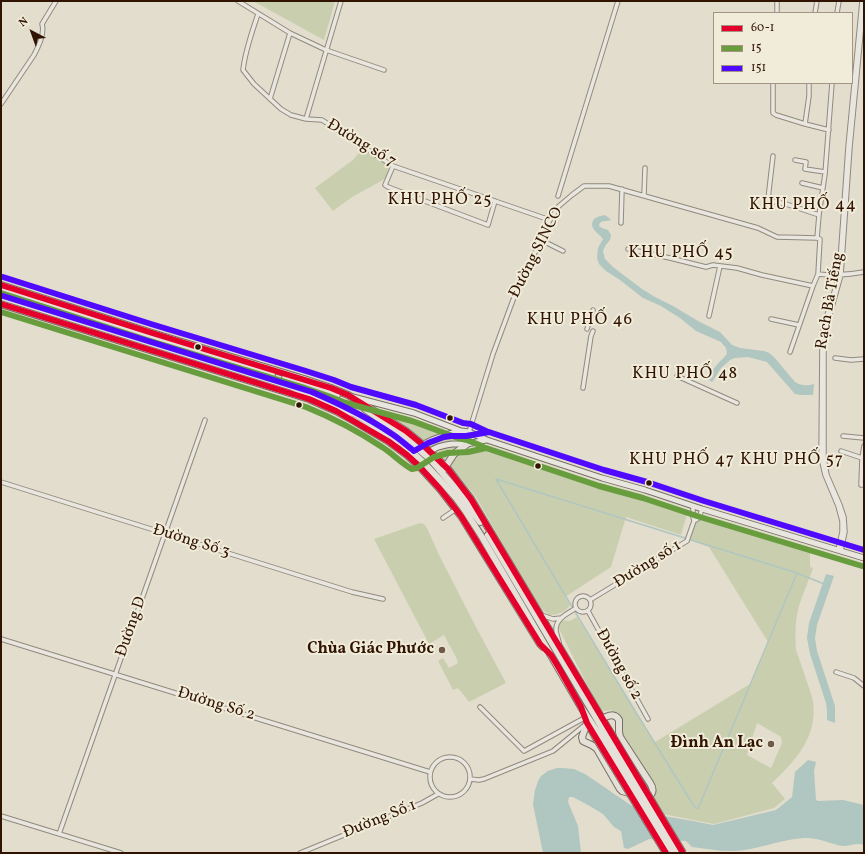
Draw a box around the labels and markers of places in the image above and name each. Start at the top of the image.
unlabelled marker [193,342,203,352]
unlabelled marker [294,400,304,410]
unlabelled marker [445,413,455,423]
unlabelled marker [533,461,543,471]
unlabelled marker [644,478,654,488]
place label: Chùa Giác Phước [307,640,434,660]
marker: Chùa Giác Phước [437,645,447,655]
place label: Đình An Lạc [671,734,763,754]
marker: Đình An Lạc [766,739,776,749]

